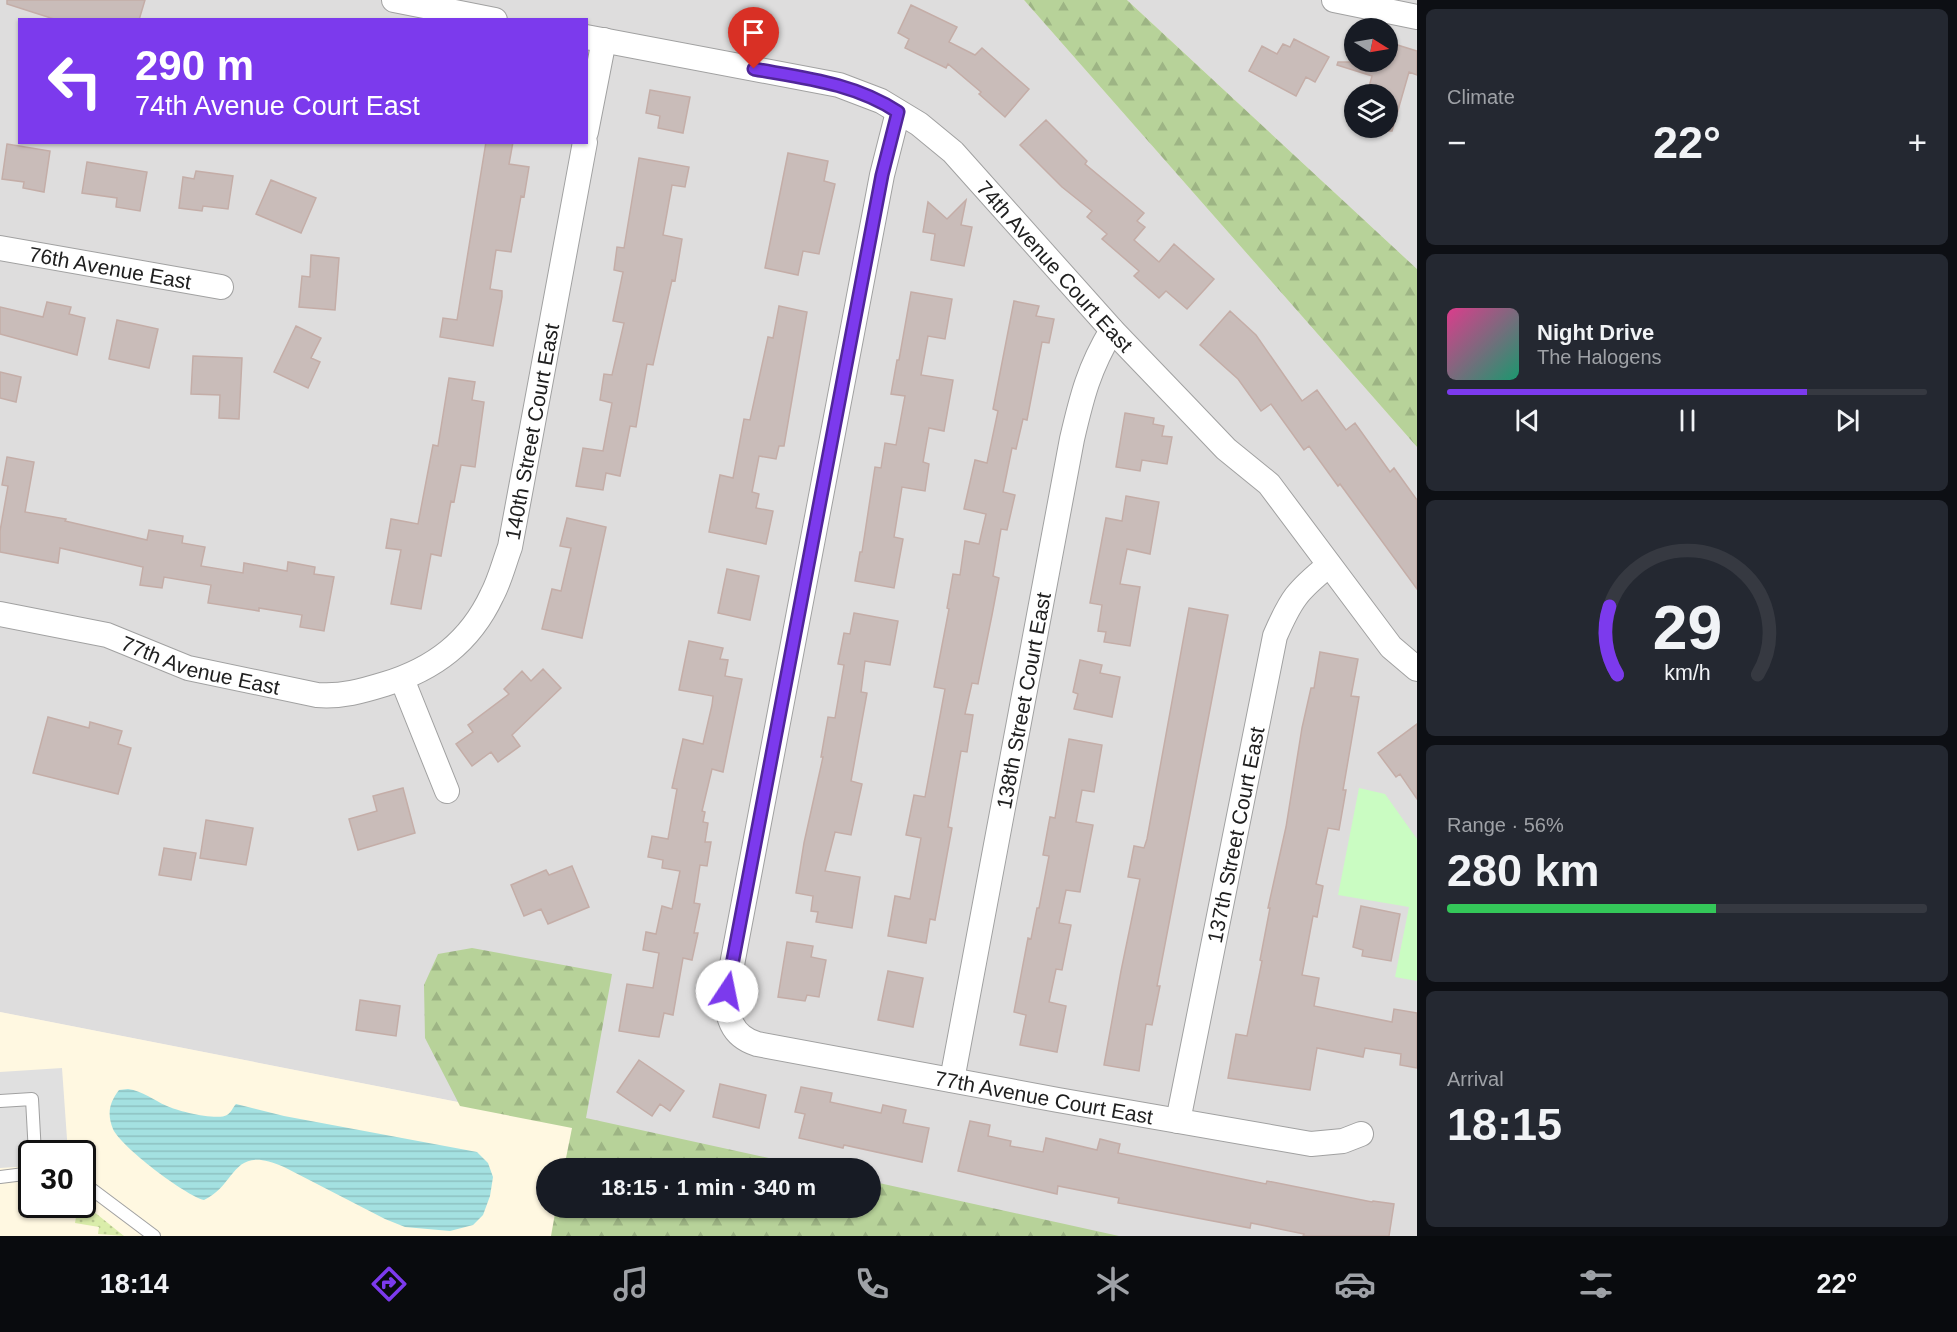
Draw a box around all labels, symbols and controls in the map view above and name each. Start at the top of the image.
pin [728,7,779,69]
icon: arrive [737,16,770,49]
north arrow [1344,18,1398,72]
map controls [1344,18,1398,138]
icon: left [36,42,114,120]
text: 290 m [135,42,254,89]
button: layers [1344,84,1398,138]
text: Climate [1447,86,1515,108]
text: 74th Avenue Court East [135,91,420,121]
text: 22° [1653,117,1721,168]
text: − [1447,124,1466,161]
text: + [1908,124,1927,161]
street label: 74th Avenue Court East [973,176,1138,356]
street label: 76th Avenue East [27,242,193,293]
text: Night Drive [1537,320,1654,345]
street label: 140th Street Court East [500,321,563,542]
text: The Halogens [1537,346,1662,368]
icon: previous [1511,404,1544,437]
icon: pause [1671,404,1704,437]
icon: next [1831,404,1864,437]
street label: 138th Street Court East [992,590,1055,811]
text: 29 [1652,593,1722,662]
street label: 77th Avenue East [118,631,282,698]
text: km/h [1664,661,1710,685]
street label: 137th Street Court East [1202,725,1268,945]
text: Range · 56% [1447,814,1564,836]
text: 280 km [1447,845,1600,896]
position arrow [695,959,759,1023]
street label: 77th Avenue Court East [933,1066,1155,1128]
text: Arrival [1447,1068,1504,1090]
text: 18:15 [1447,1099,1562,1150]
speed limit sign: 30 [18,1140,96,1218]
text: 18:15 · 1 min · 340 m [601,1175,816,1200]
icon: directions [368,1263,410,1305]
icon: music [610,1263,652,1305]
icon: phone [851,1263,893,1305]
icon: climate [1092,1263,1134,1305]
icon: car [1334,1263,1376,1305]
icon: filters [1575,1263,1617,1305]
text: 18:14 [100,1269,169,1299]
text: 22° [1816,1269,1857,1299]

